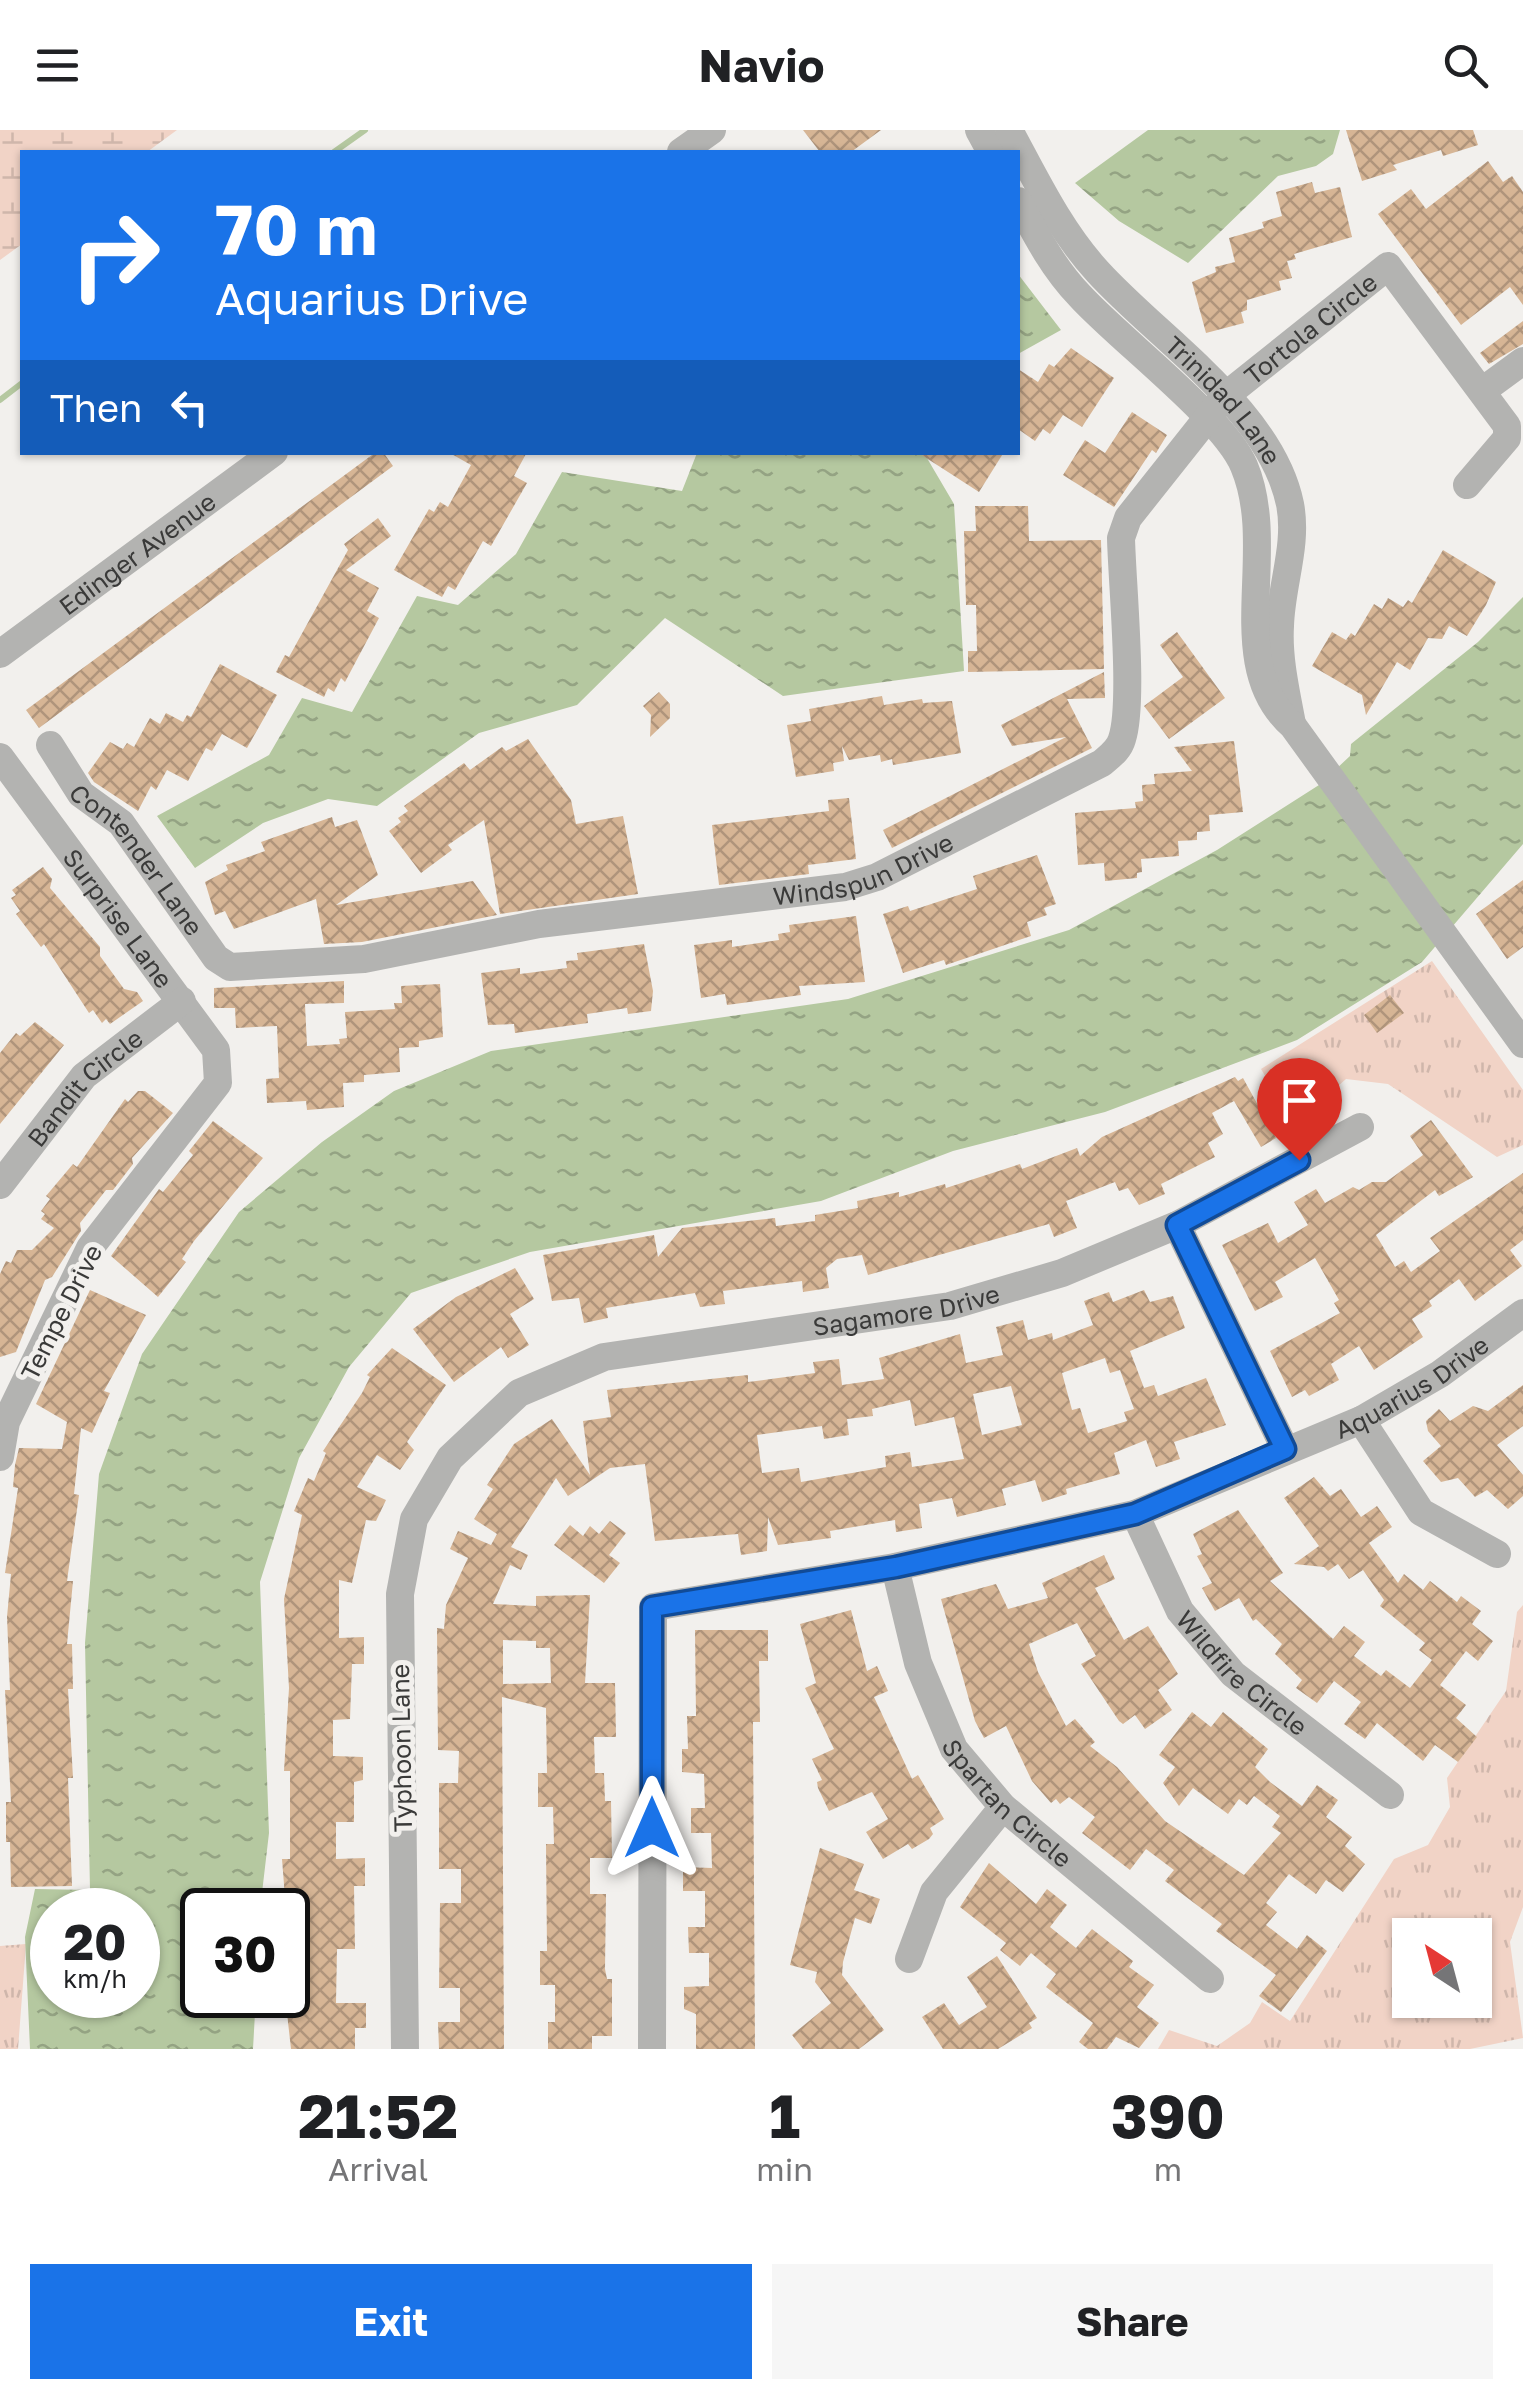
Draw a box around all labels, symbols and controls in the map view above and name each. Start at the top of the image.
icon: menu [30,38,85,93]
text: Navio [699,38,824,92]
icon: search [1438,38,1493,93]
text: 70 m [215,186,377,270]
icon: right [50,190,180,320]
street label: Tortola Circle [1237,266,1383,391]
text: Aquarius Drive [215,271,528,325]
street label: Trinidad Lane [1159,329,1289,469]
icon: left [162,380,217,435]
text: Then [50,385,142,430]
street label: Edinger Avenue [52,485,221,621]
street label: Contender Lane [63,778,210,941]
street label: Windspun Drive [771,826,958,911]
street label: Surprise Lane [57,842,180,994]
street label: Bandit Circle [20,1022,148,1152]
pin [1257,1058,1342,1161]
icon: arrive [1272,1073,1327,1128]
street label: Tempe Drive [14,1239,108,1385]
street label: Sagamore Drive [811,1277,1003,1342]
street label: Aquarius Drive [1330,1328,1494,1445]
street label: Wildfire Circle [1170,1604,1314,1741]
street label: Typhoon Lane [384,1664,418,1832]
street label: Spartan Circle [936,1734,1079,1874]
position arrow [600,1776,704,1880]
speed limit sign: 30 [180,1888,310,2018]
text: 20 [63,1911,126,1971]
north arrow [1392,1918,1492,2018]
map controls [1392,1918,1492,2018]
text: km/h [63,1963,127,1994]
text: 21:52 [298,2079,458,2151]
text: 1 [769,2079,800,2151]
text: 390 [1111,2079,1225,2151]
text: Arrival [328,2150,428,2188]
text: min [756,2150,813,2188]
text: m [1154,2150,1182,2188]
button: Exit [30,2264,752,2379]
button: Share [772,2264,1493,2379]

